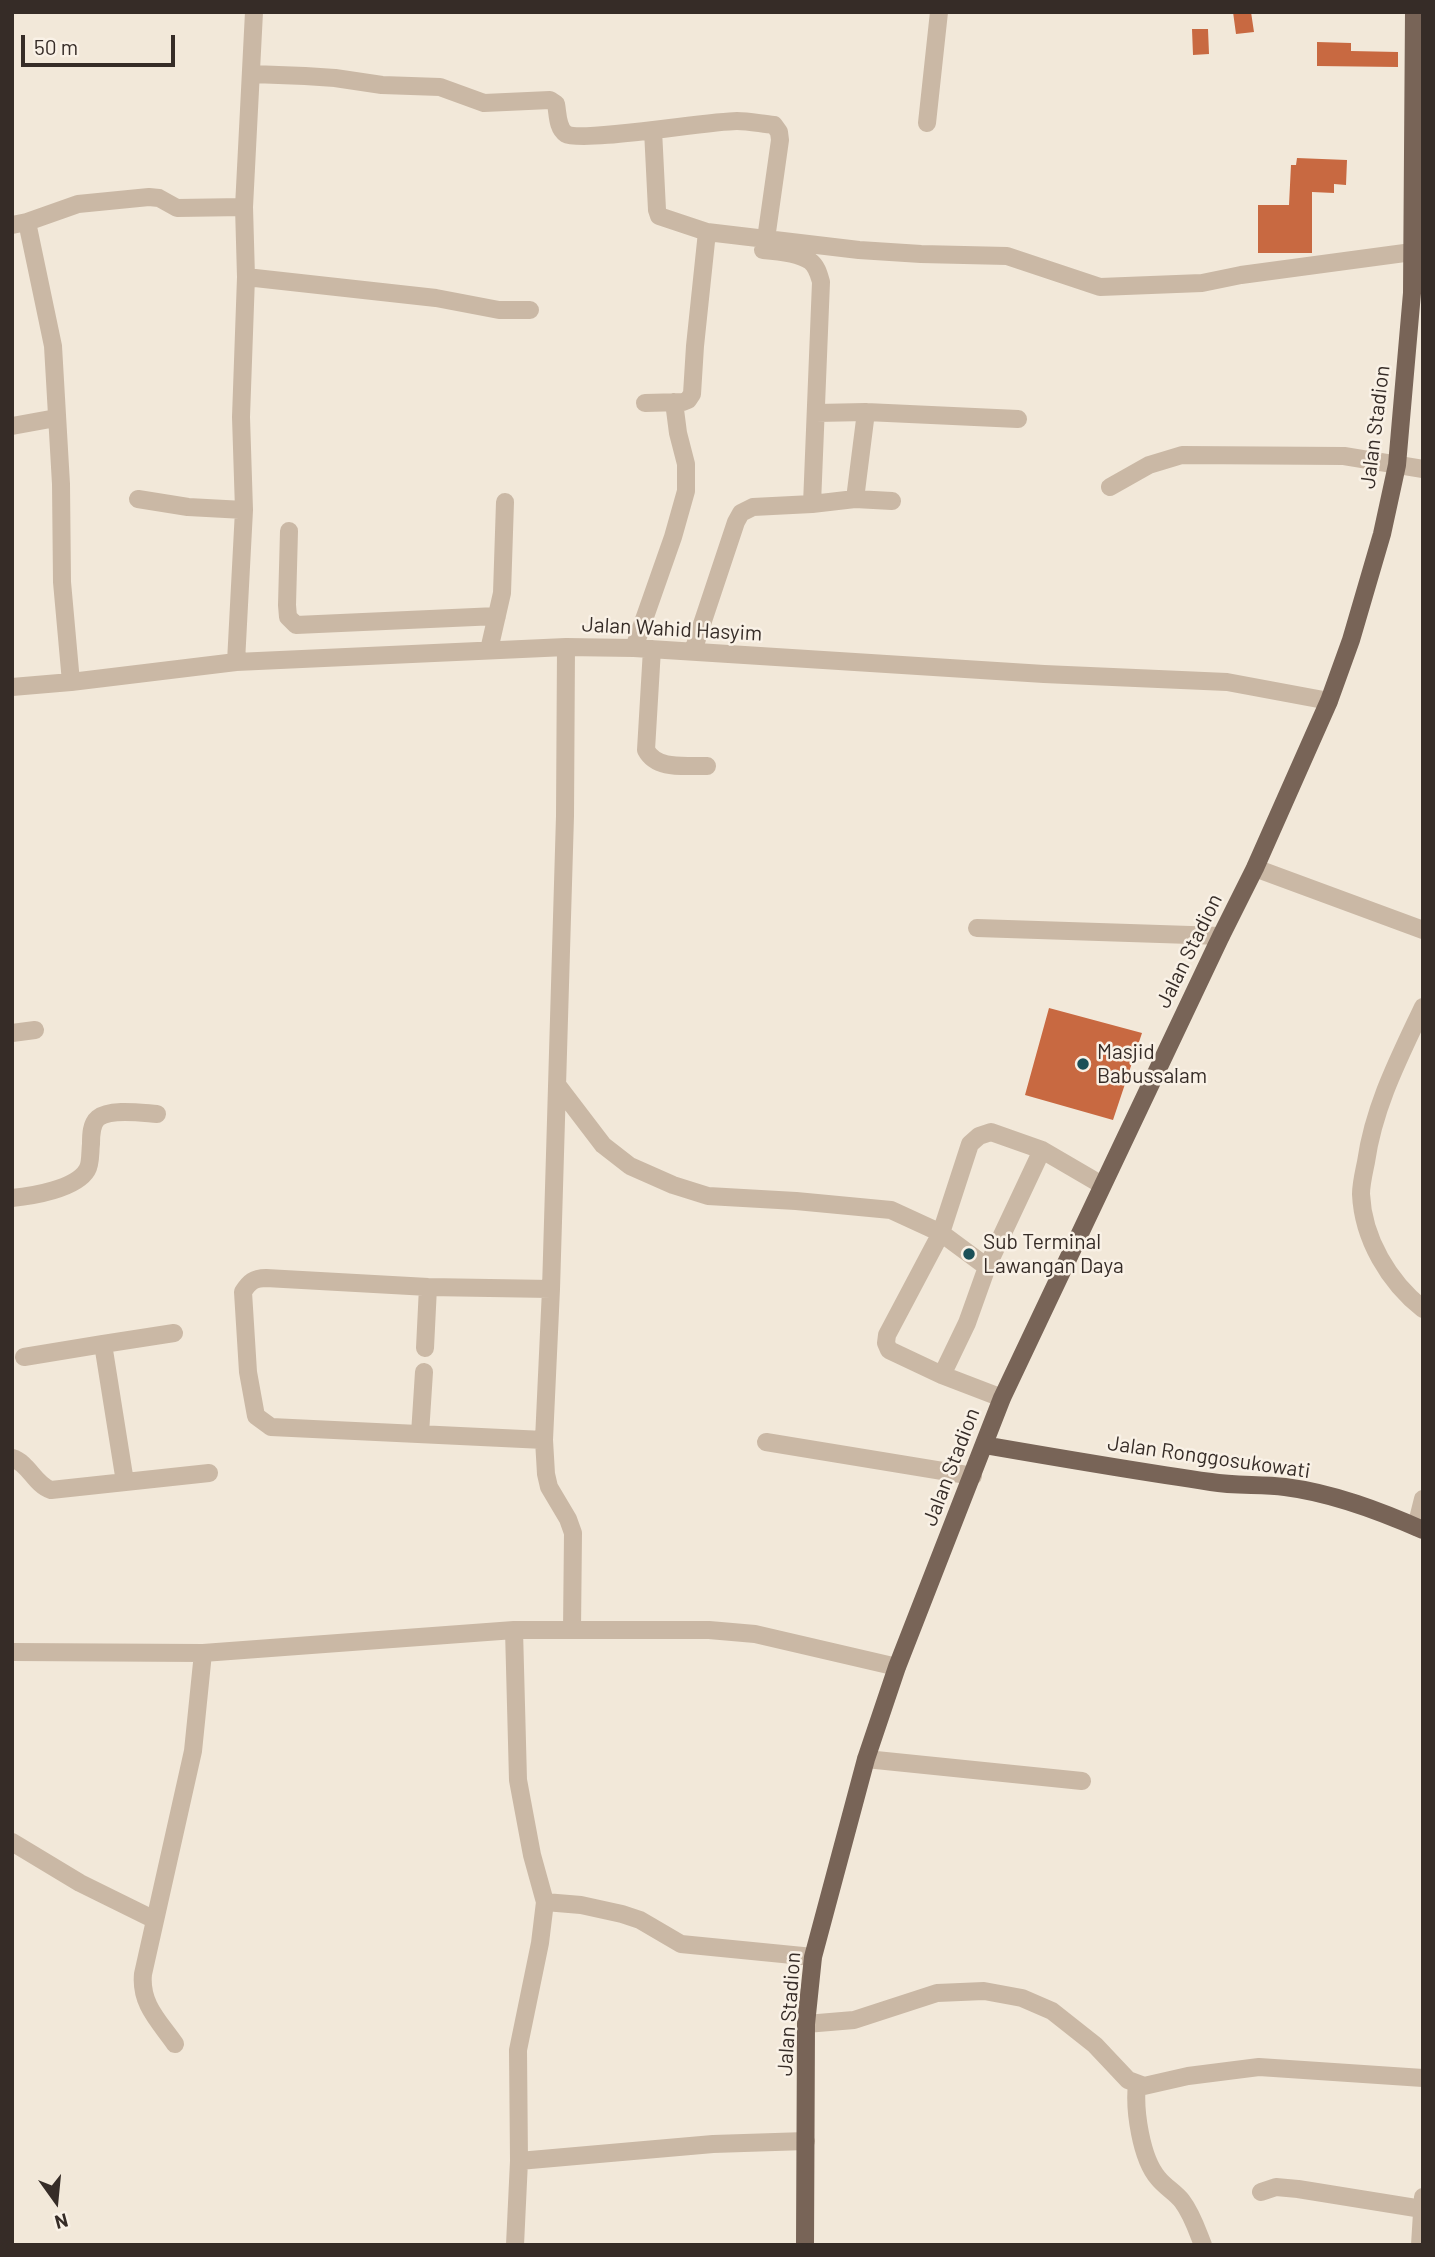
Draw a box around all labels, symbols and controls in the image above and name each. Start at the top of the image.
scale bar [24,21,178,65]
text: 50 m [34,34,78,59]
street label: Jalan Stadion [1355,364,1395,490]
street label: Jalan Wahid Hasyim [581,612,763,646]
street label: Jalan Stadion [1150,890,1228,1012]
place label: Masjid Babussalam [1097,1039,1207,1089]
marker: Masjid Babussalam [1075,1056,1091,1072]
place label: Sub Terminal Lawangan Daya [983,1229,1124,1279]
marker: Sub Terminal Lawangan Daya [961,1246,977,1262]
street label: Jalan Stadion [917,1405,985,1529]
street label: Jalan Ronggosukowati [1106,1430,1312,1484]
street label: Jalan Stadion [772,1951,806,2077]
north arrow [21,2166,91,2236]
text: N [52,2209,71,2235]

